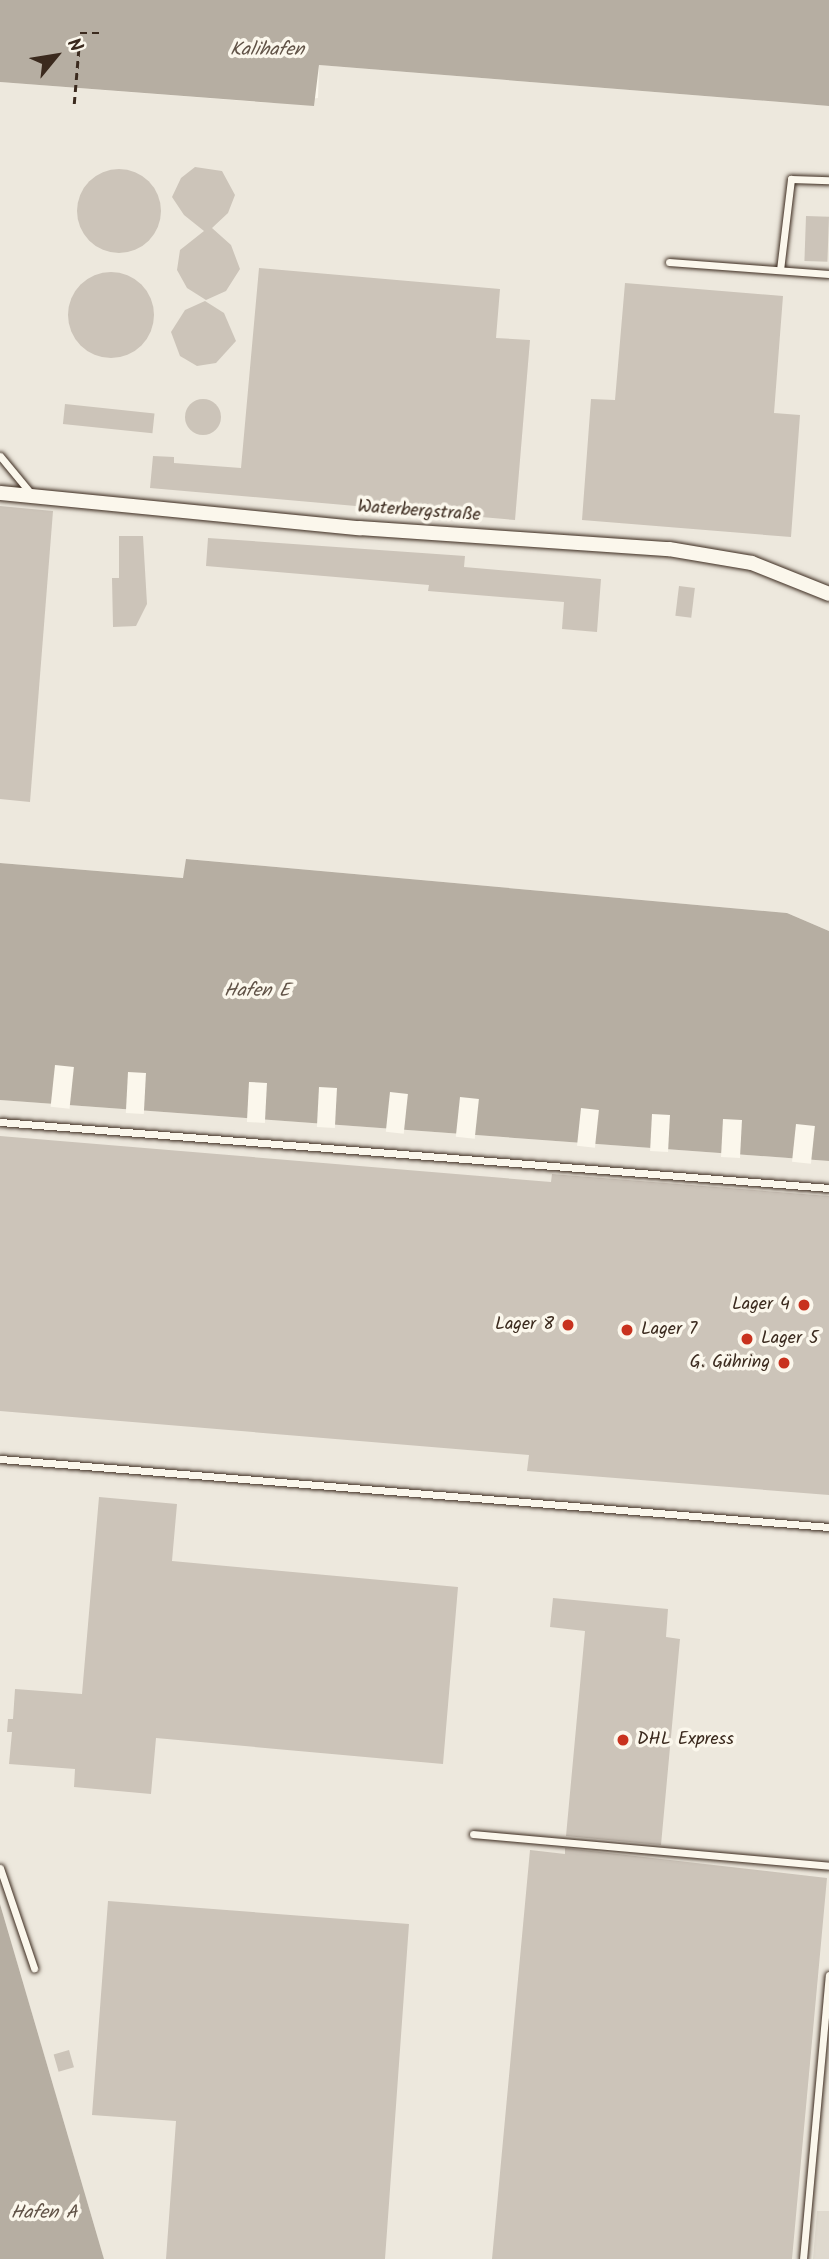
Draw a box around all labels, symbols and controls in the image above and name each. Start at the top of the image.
north arrow [21,21,91,91]
text: N [58,33,90,58]
water label: Kalihafen [230,40,304,62]
street label: Waterbergstraße [357,497,481,527]
water label: Hafen E [224,981,290,1003]
place label: Lager 4 [732,1294,790,1316]
marker: Lager 4 [796,1297,812,1313]
place label: Lager 8 [495,1314,554,1336]
marker: Lager 8 [560,1317,576,1333]
place label: Lager 7 [641,1319,697,1341]
marker: Lager 7 [619,1322,635,1338]
place label: Lager 5 [761,1328,819,1350]
marker: Lager 5 [739,1331,755,1347]
place label: G. Gühring [690,1352,770,1374]
marker: G. Gühring [776,1355,792,1371]
place label: DHL Express [637,1729,734,1751]
marker: DHL Express [615,1732,631,1748]
water label: Hafen A [11,2203,77,2225]

